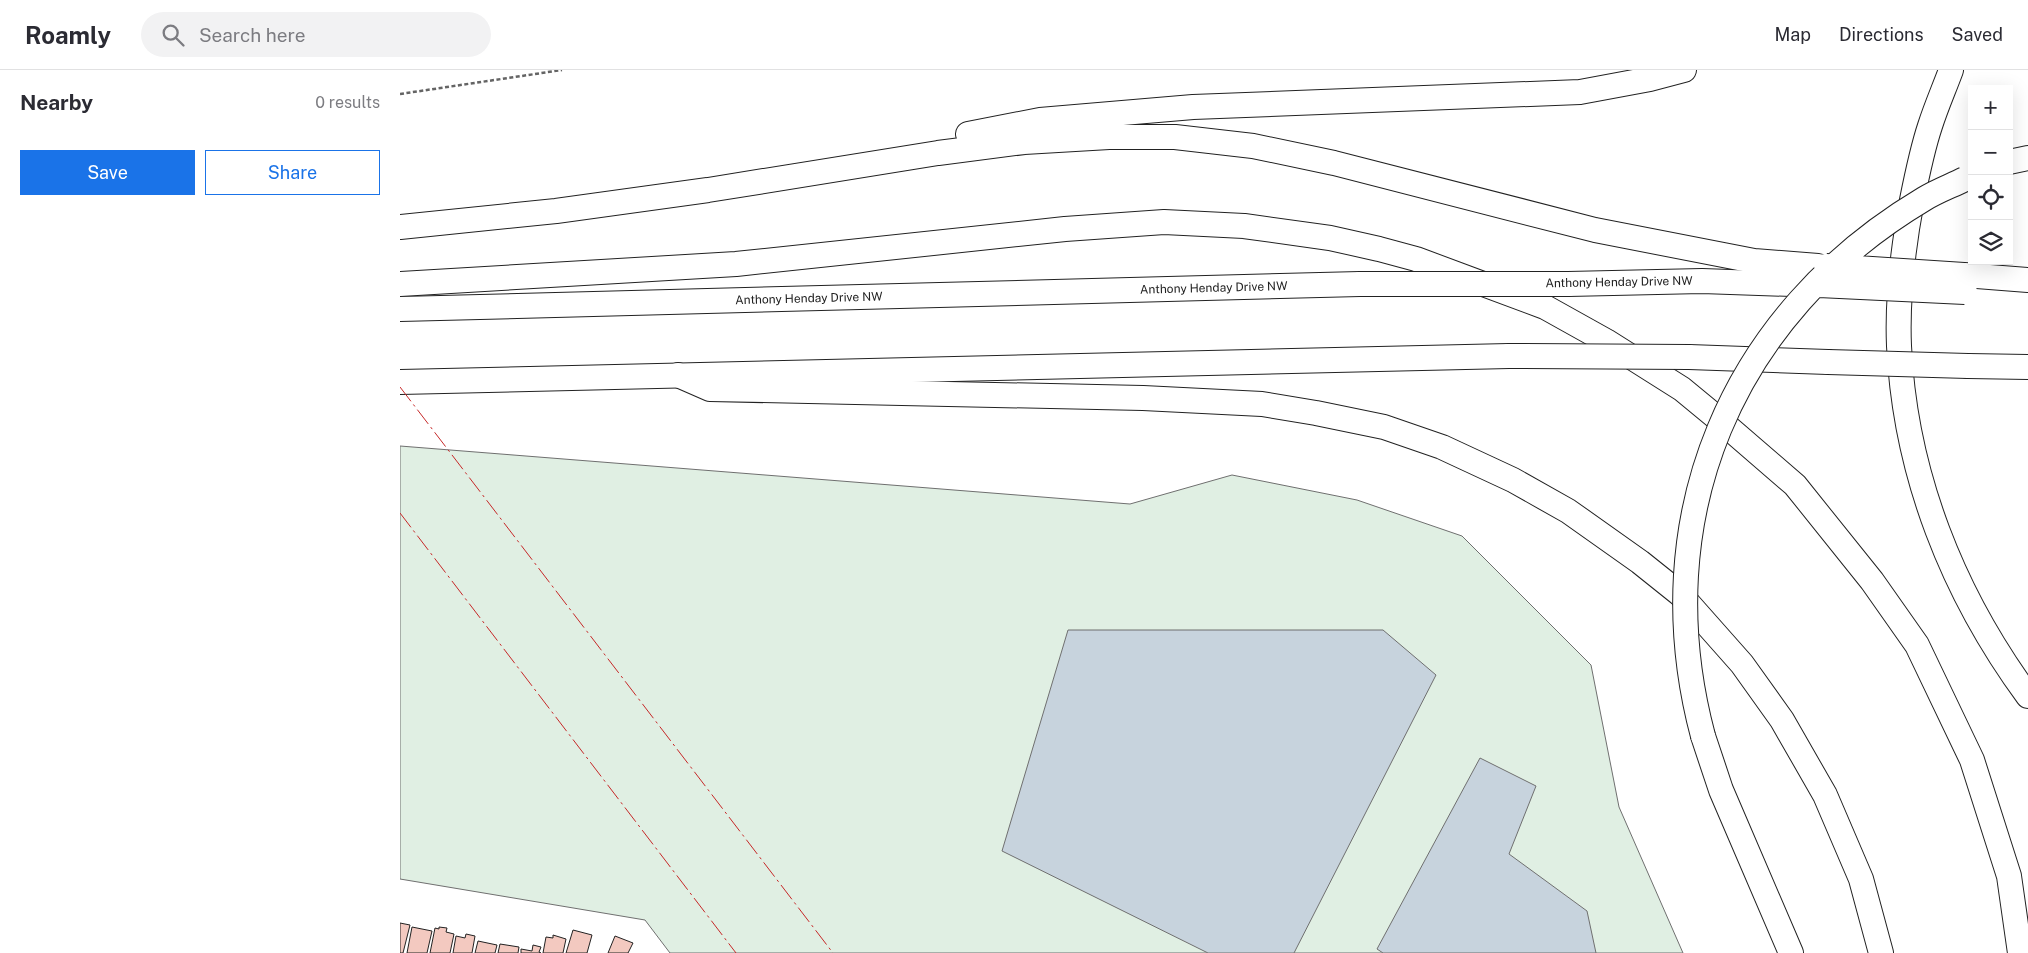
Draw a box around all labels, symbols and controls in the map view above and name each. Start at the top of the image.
search box [141,12,491,57]
text: Roamly [25,21,111,49]
icon: search [159,21,187,49]
text: Search here [199,24,306,46]
text: Map [1774,24,1811,45]
text: Directions [1839,24,1924,45]
text: Saved [1952,24,2003,45]
map controls [1968,85,2013,265]
button: + [1968,85,2013,130]
text: Nearby [20,90,93,115]
text: 0 results [315,93,380,112]
button: − [1968,130,2013,175]
button: Save [20,150,195,195]
button: Share [205,150,380,195]
button: locate [1968,175,2013,220]
button: layers [1968,220,2013,265]
street label: Anthony Henday Drive NW [1545,274,1693,290]
street label: Anthony Henday Drive NW [1140,279,1288,297]
street label: Anthony Henday Drive NW [735,289,883,307]

